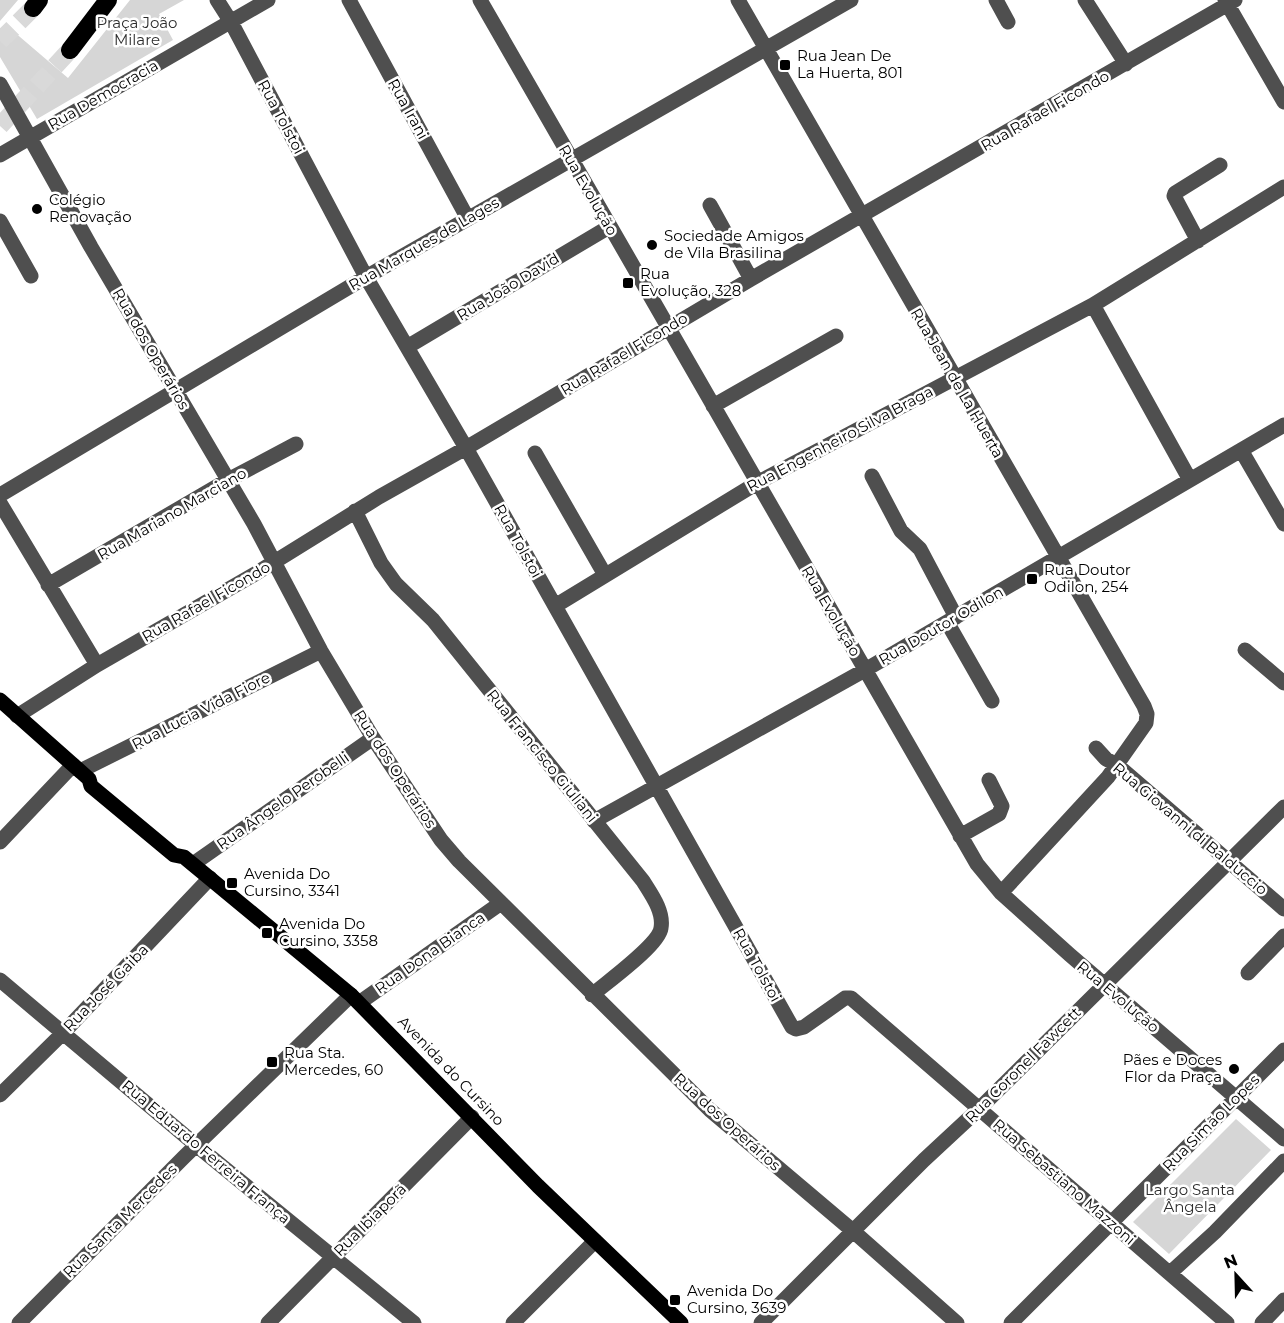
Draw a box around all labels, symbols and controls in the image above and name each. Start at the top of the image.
park label: Praça João Milare [96,13,178,49]
place label: Rua Jean De La Huerta, 801 [797,46,903,82]
street label: Rua Democracia [44,55,161,134]
marker: Rua Jean De La Huerta, 801 [778,58,792,72]
street label: Rua Rafael Ficondo [977,66,1112,155]
street label: Rua Irani [384,75,433,143]
street label: Rua Tolstoi [254,76,309,157]
street label: Rua Evolução [555,141,622,239]
place label: Colégio Renovação [49,190,132,226]
street label: Rua Marques de Lages [345,193,502,294]
marker: Colégio Renovação [30,202,44,216]
place label: Sociedade Amigos de Vila Brasilina [664,226,804,262]
marker: Sociedade Amigos de Vila Brasilina [645,238,659,252]
street label: Rua João David [453,249,562,325]
place label: Rua Evolução, 328 [640,264,741,300]
marker: Rua Evolução, 328 [621,276,635,290]
street label: Rua dos Operários [109,285,194,413]
street label: Rua Jean de La Huerta [907,304,1008,461]
street label: Rua Rafael Ficondo [557,308,691,399]
street label: Rua Engenheiro Silva Braga [743,381,936,496]
street label: Rua Mariano Marciano [94,463,250,564]
street label: Rua Tolstoi [490,501,547,581]
street label: Rua Rafael Ficondo [138,557,273,646]
place label: Rua Doutor Odilon, 254 [1044,560,1131,596]
street label: Rua Evolução [798,562,865,660]
marker: Rua Doutor Odilon, 254 [1025,572,1039,586]
street label: Rua Doutor Odilon [875,582,1007,669]
street label: Rua Lucia Vida Fiore [128,667,273,754]
street label: Rua Francisco Giuliani [483,685,602,826]
street label: Rua dos Operários [350,706,441,831]
street label: Rua Ângelo Perobelli [213,748,353,854]
street label: Rua Giovanni di Balduccio [1109,758,1272,899]
place label: Avenida Do Cursino, 3341 [244,864,340,900]
marker: Avenida Do Cursino, 3341 [225,876,239,890]
street label: Rua Dona Bianca [371,908,488,998]
place label: Avenida Do Cursino, 3358 [279,914,378,950]
street label: Rua Tolstoi [729,925,786,1005]
marker: Avenida Do Cursino, 3358 [260,926,274,940]
street label: Rua José Gaiba [59,940,152,1035]
street label: Rua Evolução [1073,957,1163,1037]
street label: Rua Coronel Fawcett [961,1003,1085,1127]
street label: Avenida do Cursino [394,1012,509,1130]
place label: Rua Sta. Mercedes, 60 [284,1043,383,1079]
place label: Pães e Doces Flor da Praça [1123,1050,1222,1086]
marker: Rua Sta. Mercedes, 60 [265,1055,279,1069]
marker: Pães e Doces Flor da Praça [1227,1062,1241,1076]
street label: Rua dos Operários [670,1069,785,1175]
street label: Rua Simão Lopes [1158,1070,1263,1175]
street label: Rua Eduardo Ferreira França [118,1075,295,1228]
street label: Rua Sebastiano Mazzoni [989,1115,1139,1249]
street label: Rua Santa Mercedes [59,1160,181,1282]
street label: Rua Ibiaporã [329,1179,410,1260]
park label: Largo Santa Ângela [1145,1180,1235,1216]
north arrow [1206,1245,1266,1305]
text: N [1221,1250,1240,1273]
place label: Avenida Do Cursino, 3639 [687,1281,786,1317]
marker: Avenida Do Cursino, 3639 [668,1293,682,1307]

